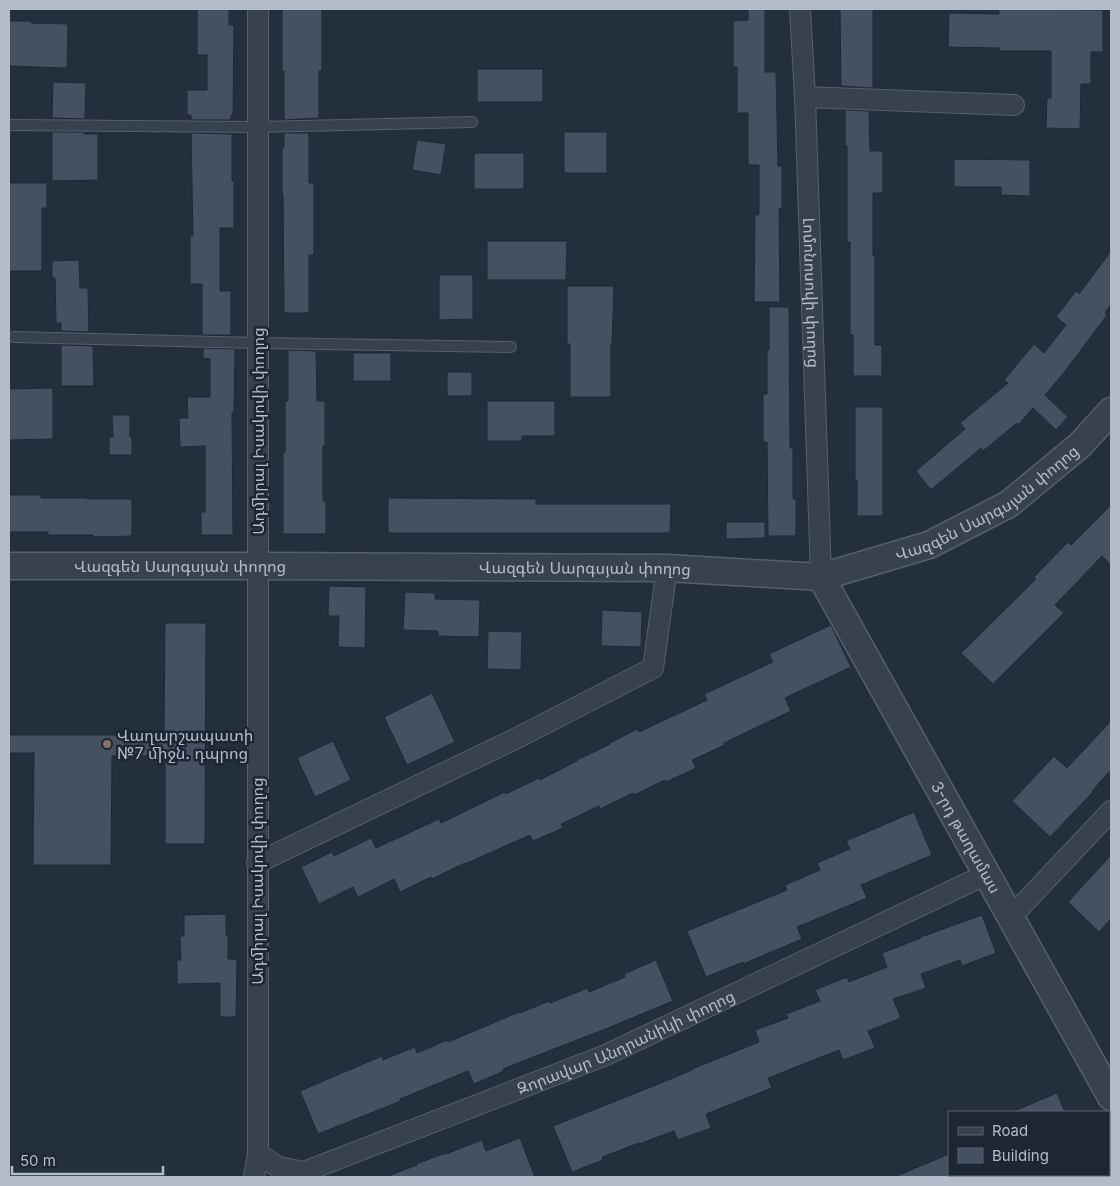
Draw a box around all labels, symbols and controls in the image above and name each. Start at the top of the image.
street label: Լոմոնոսովի փողոց [799,217,824,368]
street label: Ադմիրալ Իսակովի փողոց [248,327,268,535]
street label: Վազգեն Սարգսյան փողոց [893,441,1083,565]
street label: Վազգեն Սարգսյան փողոց [74,556,286,576]
street label: Վազգեն Սարգսյան փողոց [479,557,692,579]
place label: Վաղարշապատի №7 միջն. դպրոց [117,725,253,763]
marker: Վաղարշապատի №7 միջն. դպրոց [101,738,113,750]
street label: Ադմիրալ Իսակովի փողոց [247,777,267,985]
street label: 3-րդ թաղամաս [927,778,1005,897]
street label: Զորավար Անդրանիկի փողոց [514,985,738,1099]
legend [948,1111,1110,1176]
text: Road [992,1121,1028,1140]
scale bar [12,1144,164,1176]
text: Building [992,1146,1049,1165]
text: 50 m [20,1151,56,1170]

